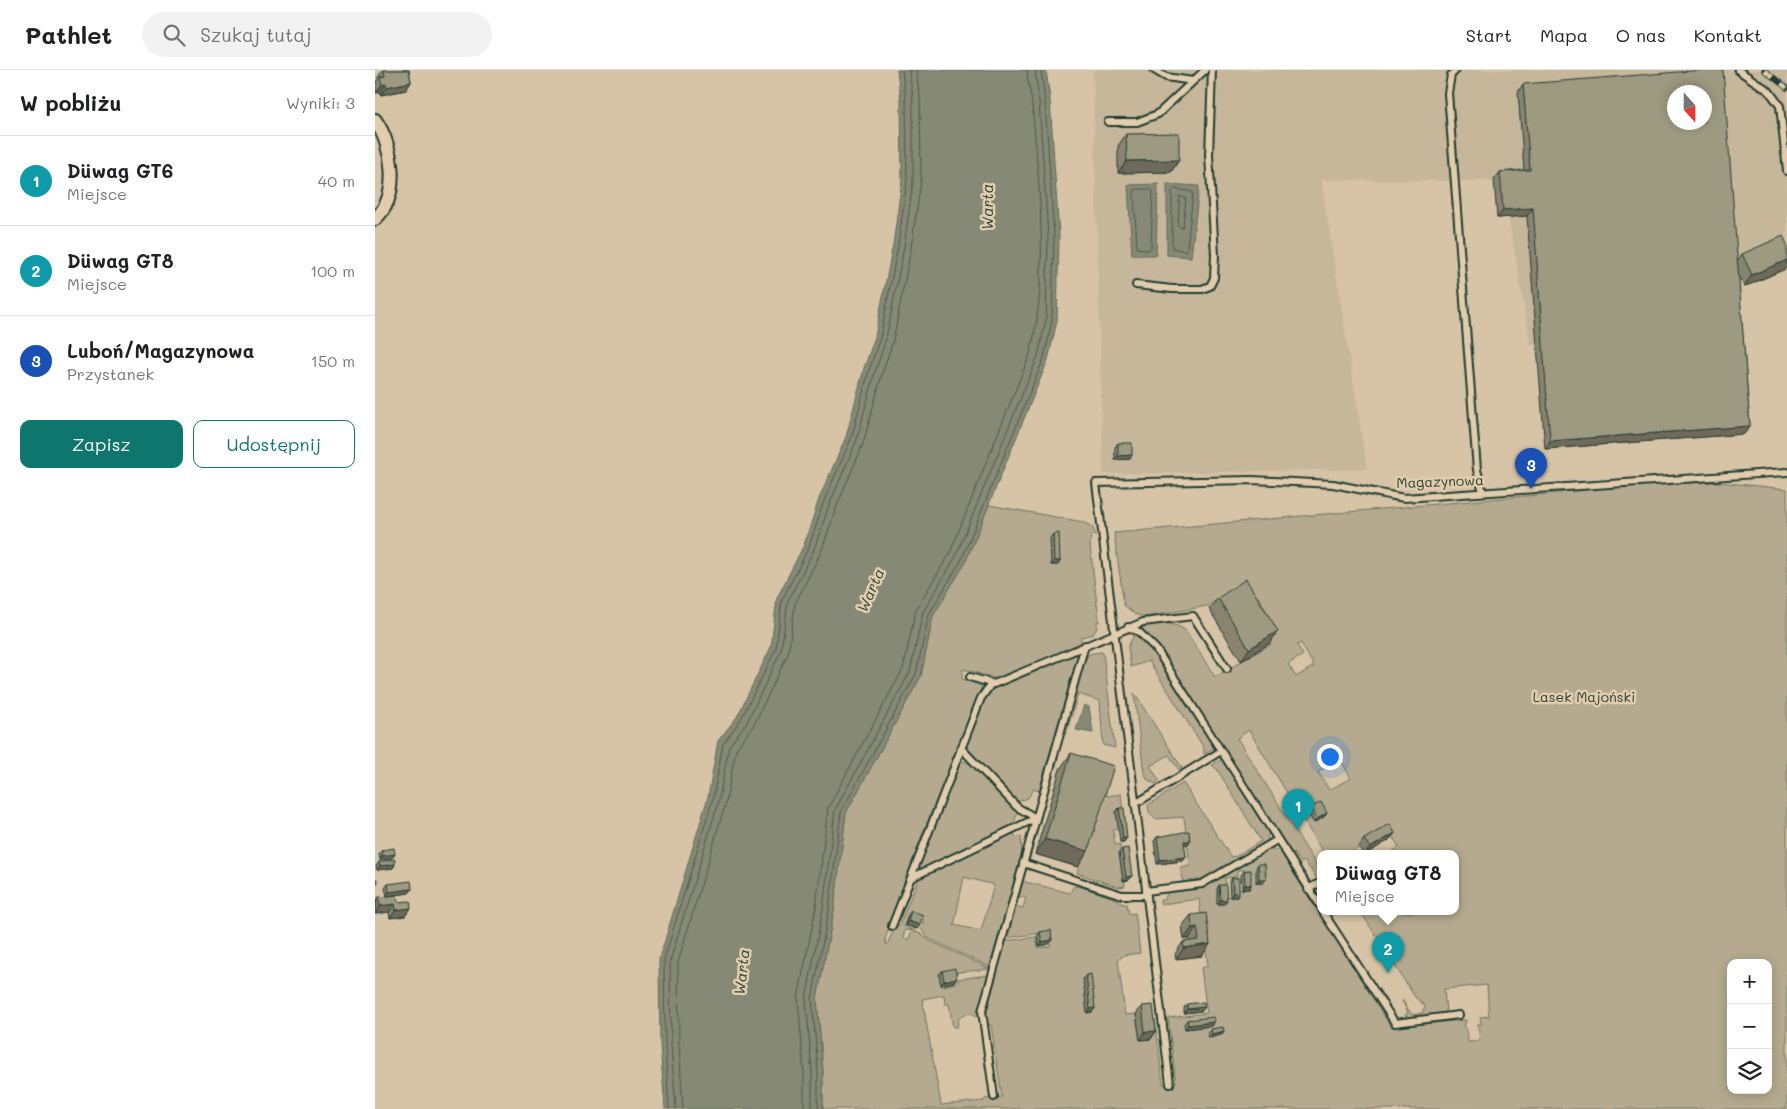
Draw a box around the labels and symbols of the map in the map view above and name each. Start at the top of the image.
north arrow [1667,85,1712,130]
water label: Warta [977,184,997,230]
pin: 3 [1515,448,1547,489]
street label: Magazynowa [1396,470,1484,492]
water label: Warta [852,565,888,615]
park label: Lasek Majoński [1533,687,1635,706]
your location [1317,744,1343,770]
pin: 1 [1282,789,1314,830]
pin: 2 [1372,932,1404,973]
water label: Warta [729,948,753,996]

